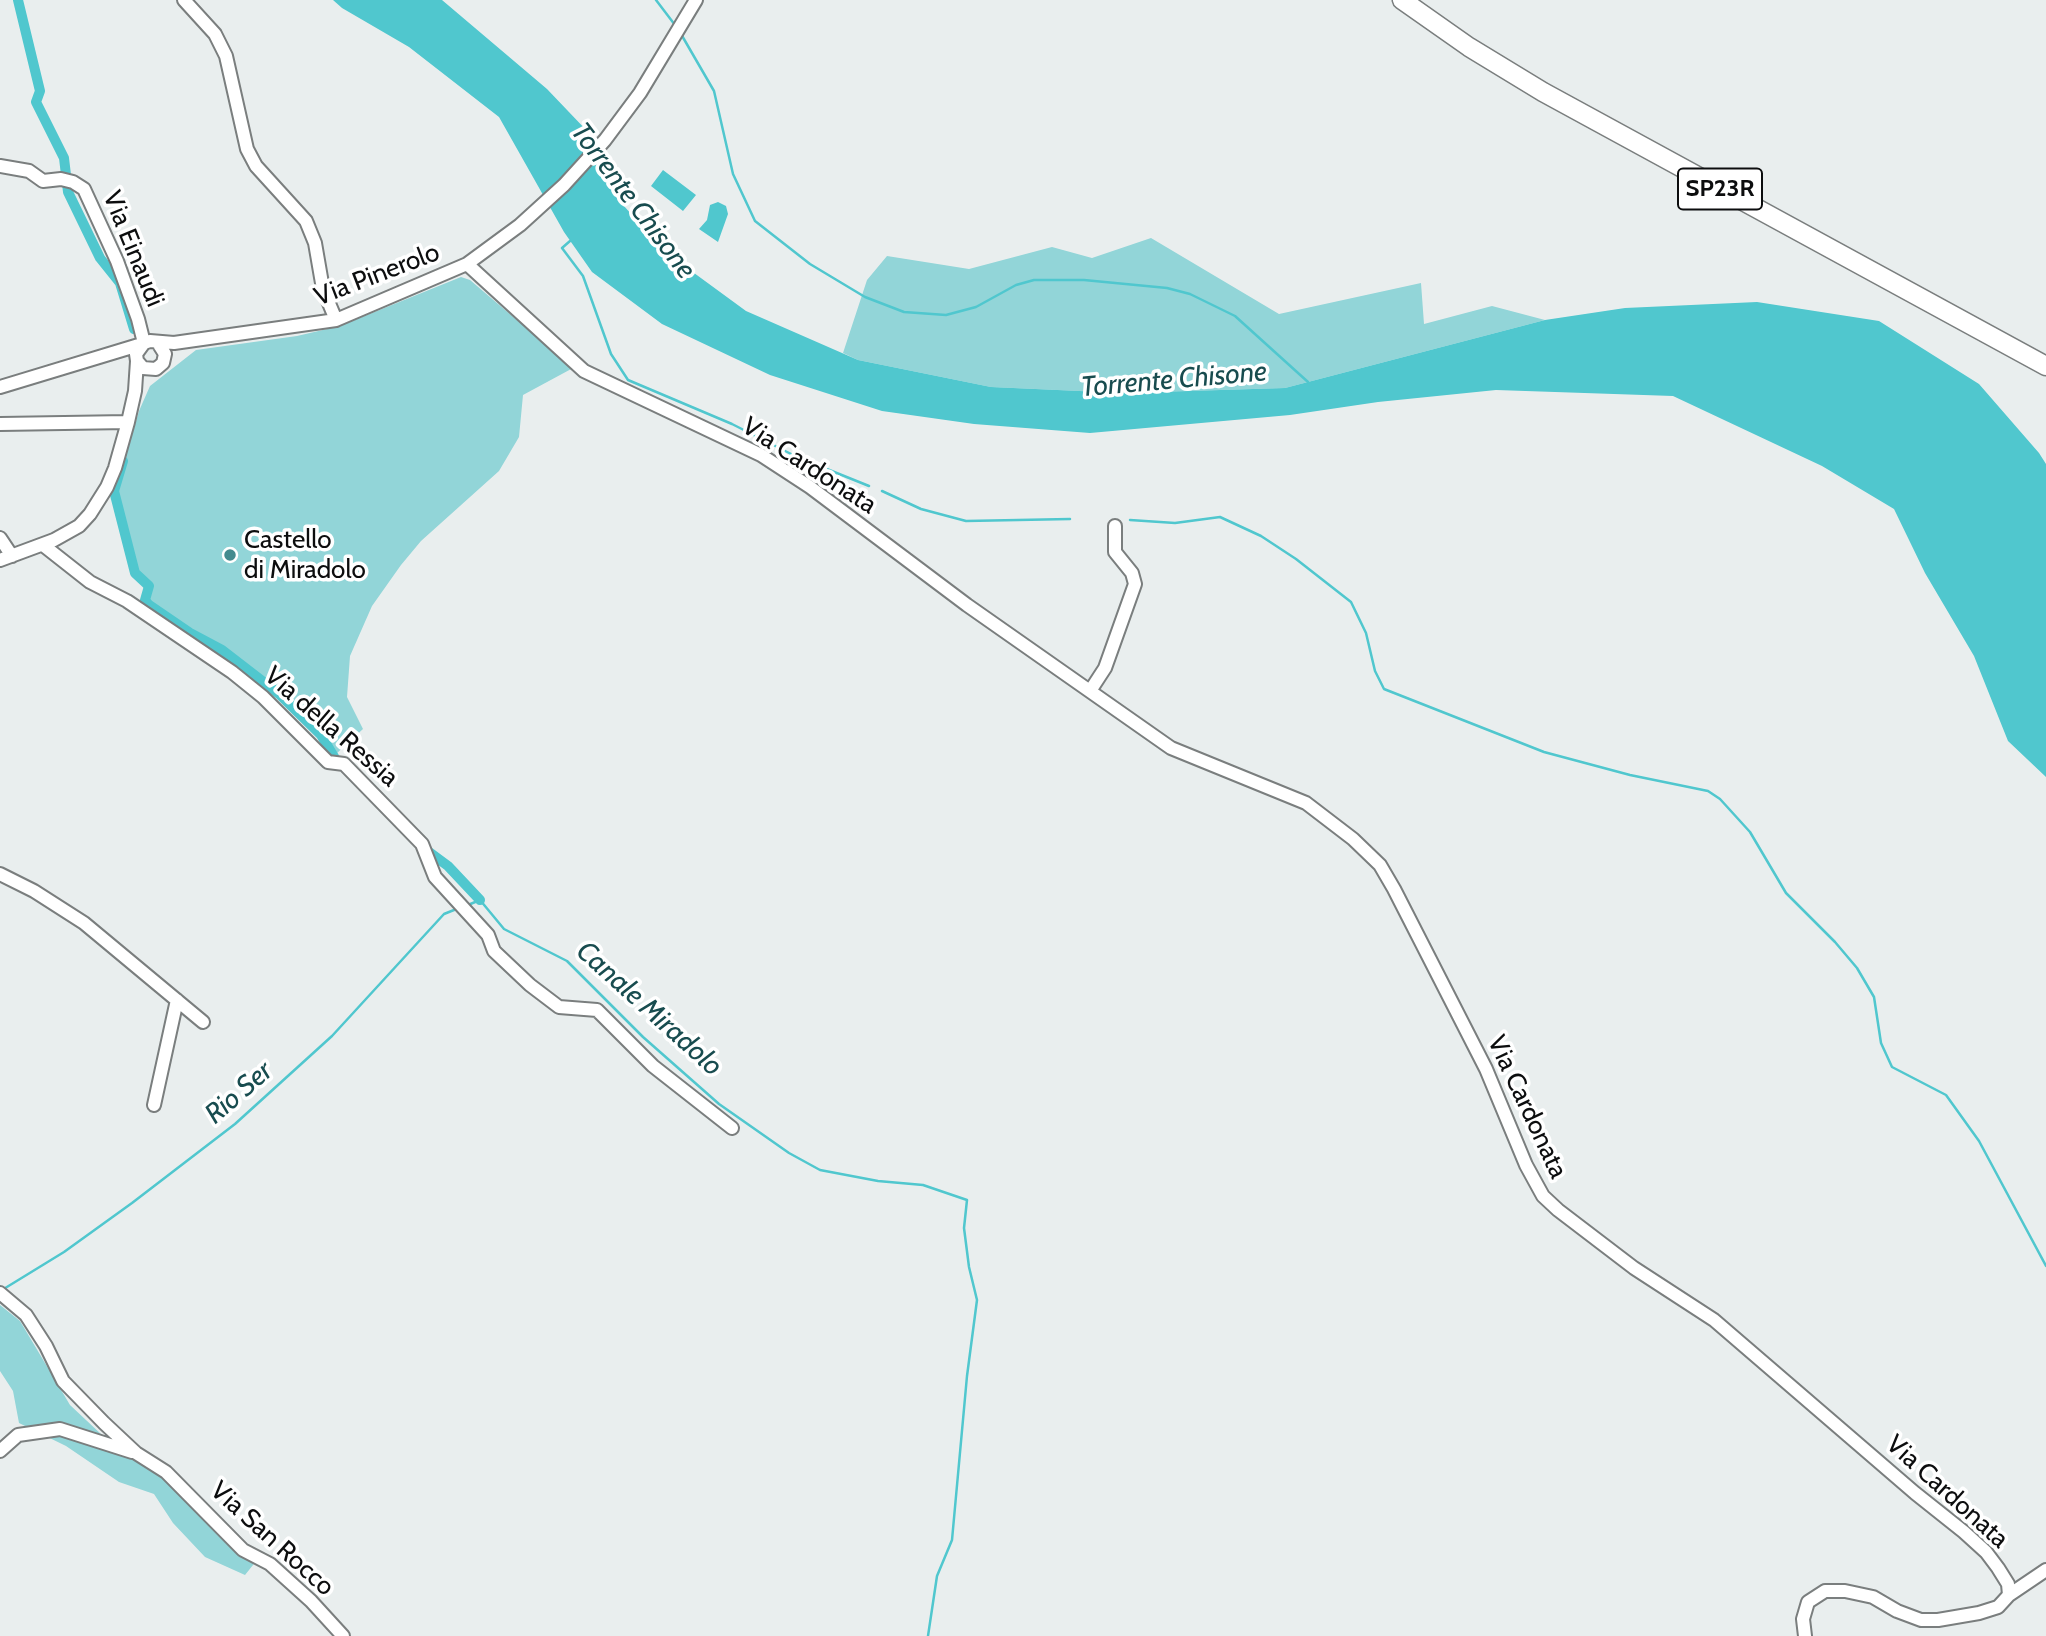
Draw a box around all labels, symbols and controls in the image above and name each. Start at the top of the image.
water label: Torrente Chisone [563,116,703,286]
road number: SP23R [1678,168,1762,210]
street label: Via Einaudi [96,187,170,311]
street label: Via Pinerolo [310,237,444,313]
water label: Torrente Chisone [1080,355,1268,405]
street label: Via Cardonata [736,411,882,521]
place label: Castello di Miradolo [244,524,366,586]
marker: Castello di Miradolo [222,547,238,563]
street label: Via della Ressia [258,660,404,794]
water label: Canale Miradolo [569,935,729,1083]
street label: Via Cardonata [1480,1031,1574,1183]
water label: Rio Ser [198,1055,280,1131]
street label: Via Cardonata [1879,1429,2015,1555]
street label: Via San Rocco [204,1475,340,1603]

